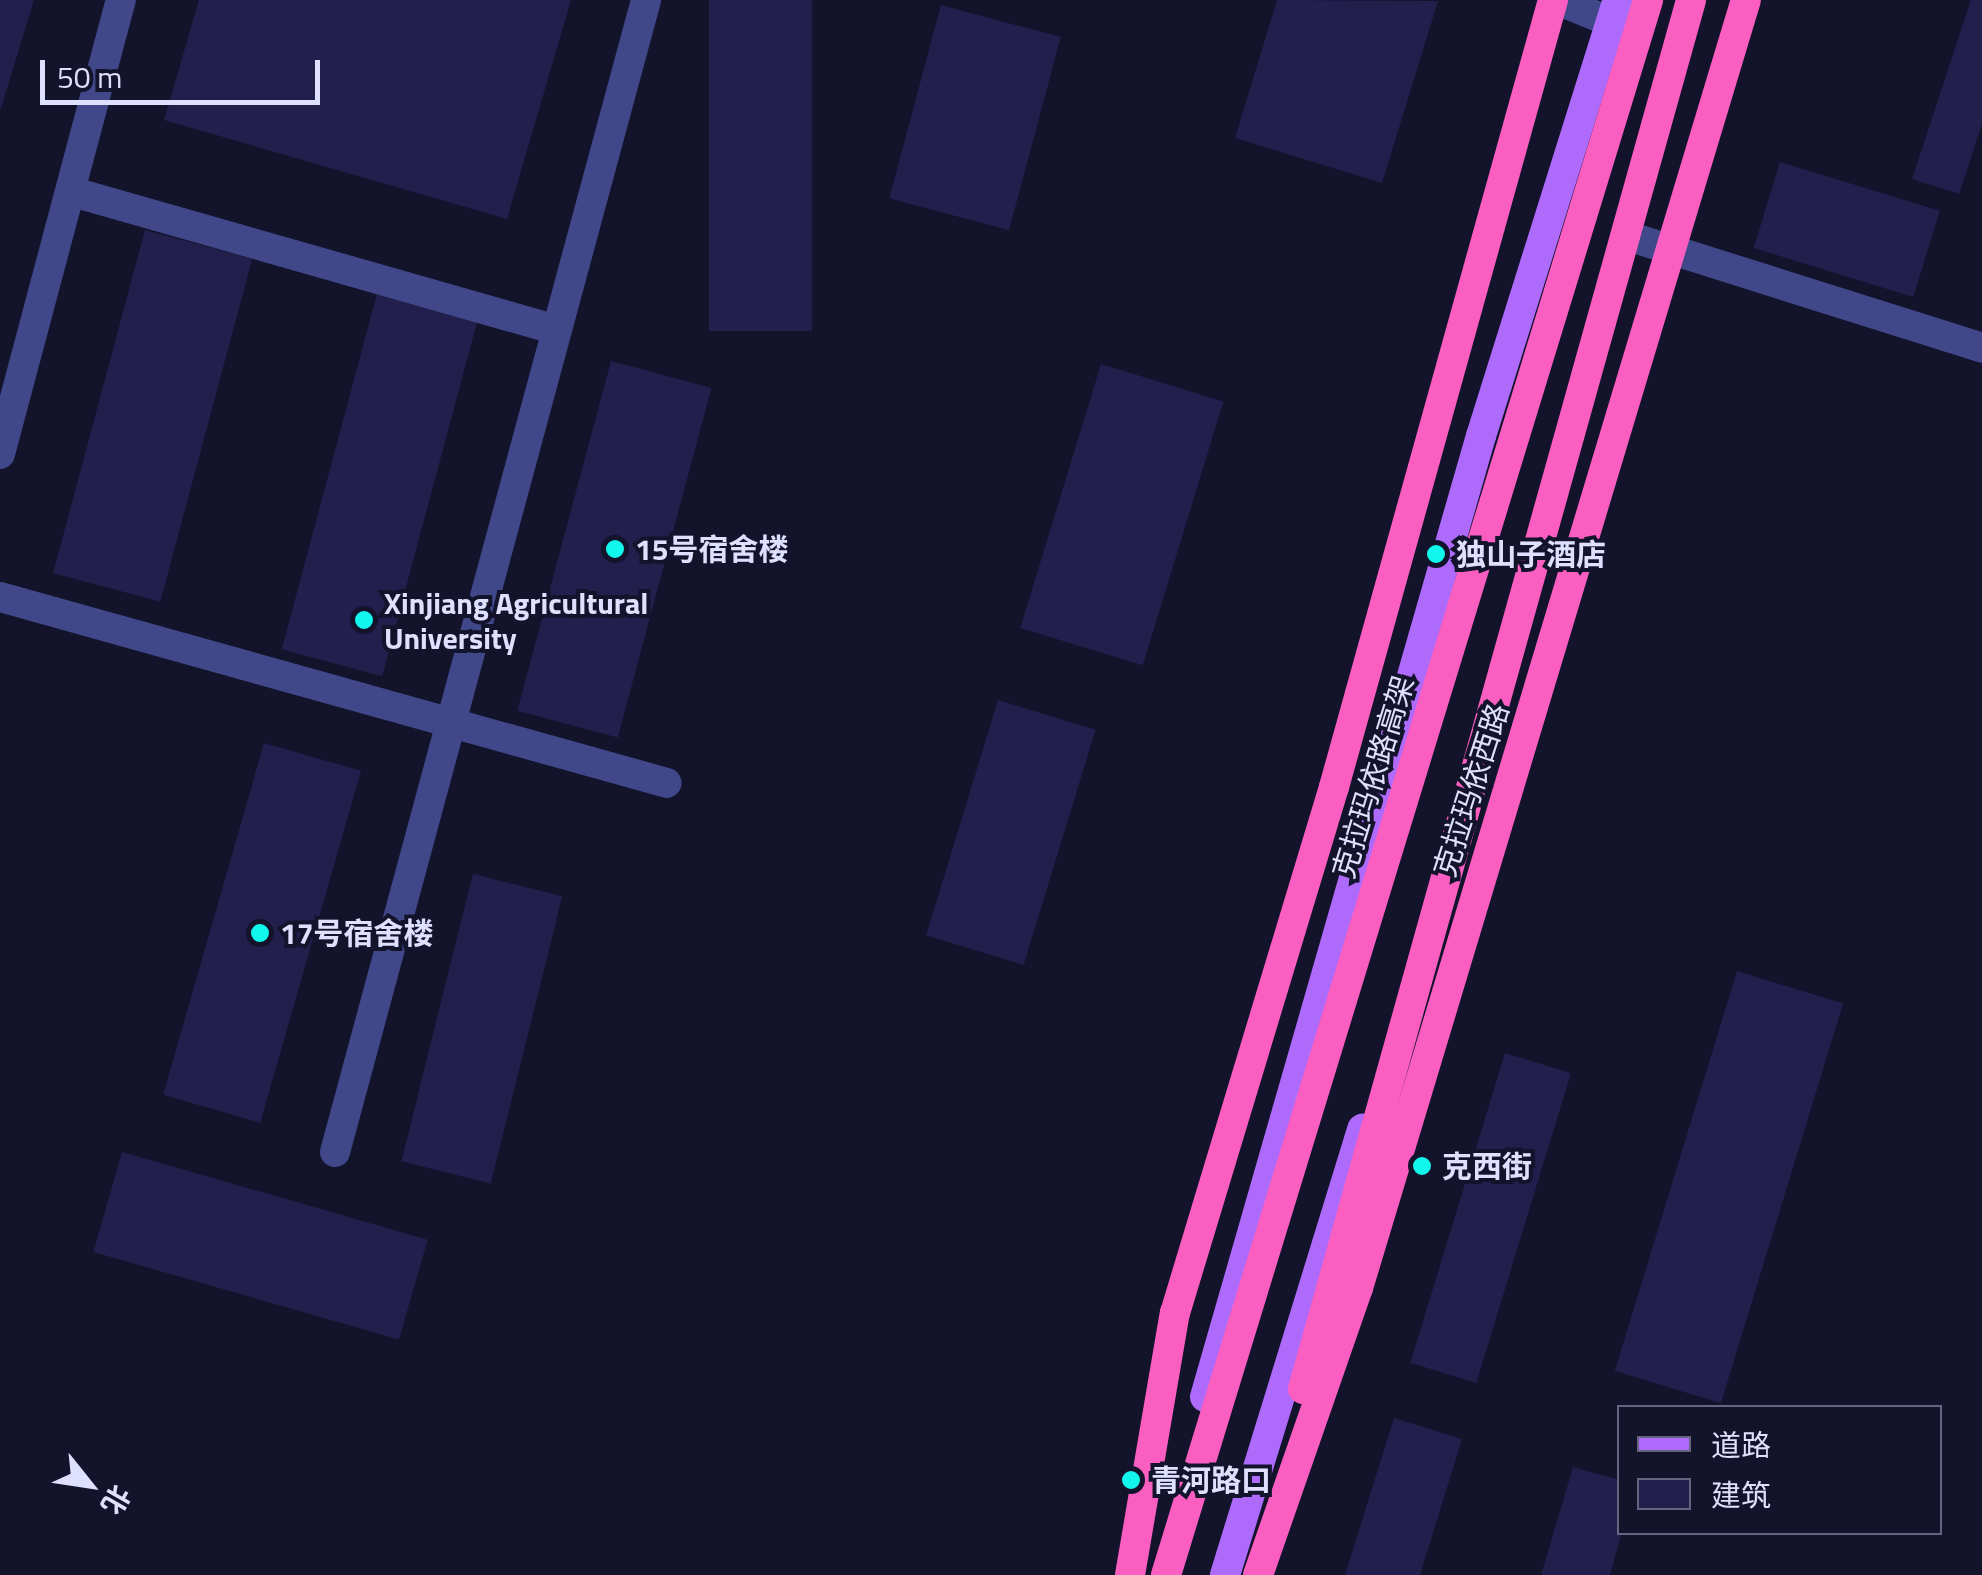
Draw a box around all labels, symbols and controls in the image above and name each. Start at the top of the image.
scale bar [45,40,325,102]
text: 50 m [57,54,122,100]
place label: 15号宿舍楼 [635,531,789,567]
place label: 独山子酒店 [1456,536,1606,572]
marker: 15号宿舍楼 [604,538,626,560]
marker: 独山子酒店 [1425,543,1447,565]
place label: Xinjiang Agricultural University [384,585,648,656]
marker: Xinjiang Agricultural University [353,609,375,631]
street label: 克拉玛依路高架 [1325,671,1421,883]
street label: 克拉玛依西路 [1426,699,1516,881]
place label: 17号宿舍楼 [280,915,434,951]
marker: 17号宿舍楼 [249,922,271,944]
place label: 克西街 [1442,1148,1532,1184]
marker: 克西街 [1411,1155,1433,1177]
legend [1617,1405,1942,1535]
text: 道路 [1711,1422,1771,1468]
north arrow [40,1435,140,1535]
place label: 青河路口 [1151,1462,1271,1498]
marker: 青河路口 [1120,1469,1142,1491]
text: 建筑 [1711,1472,1771,1518]
text: 北 [91,1477,142,1523]

